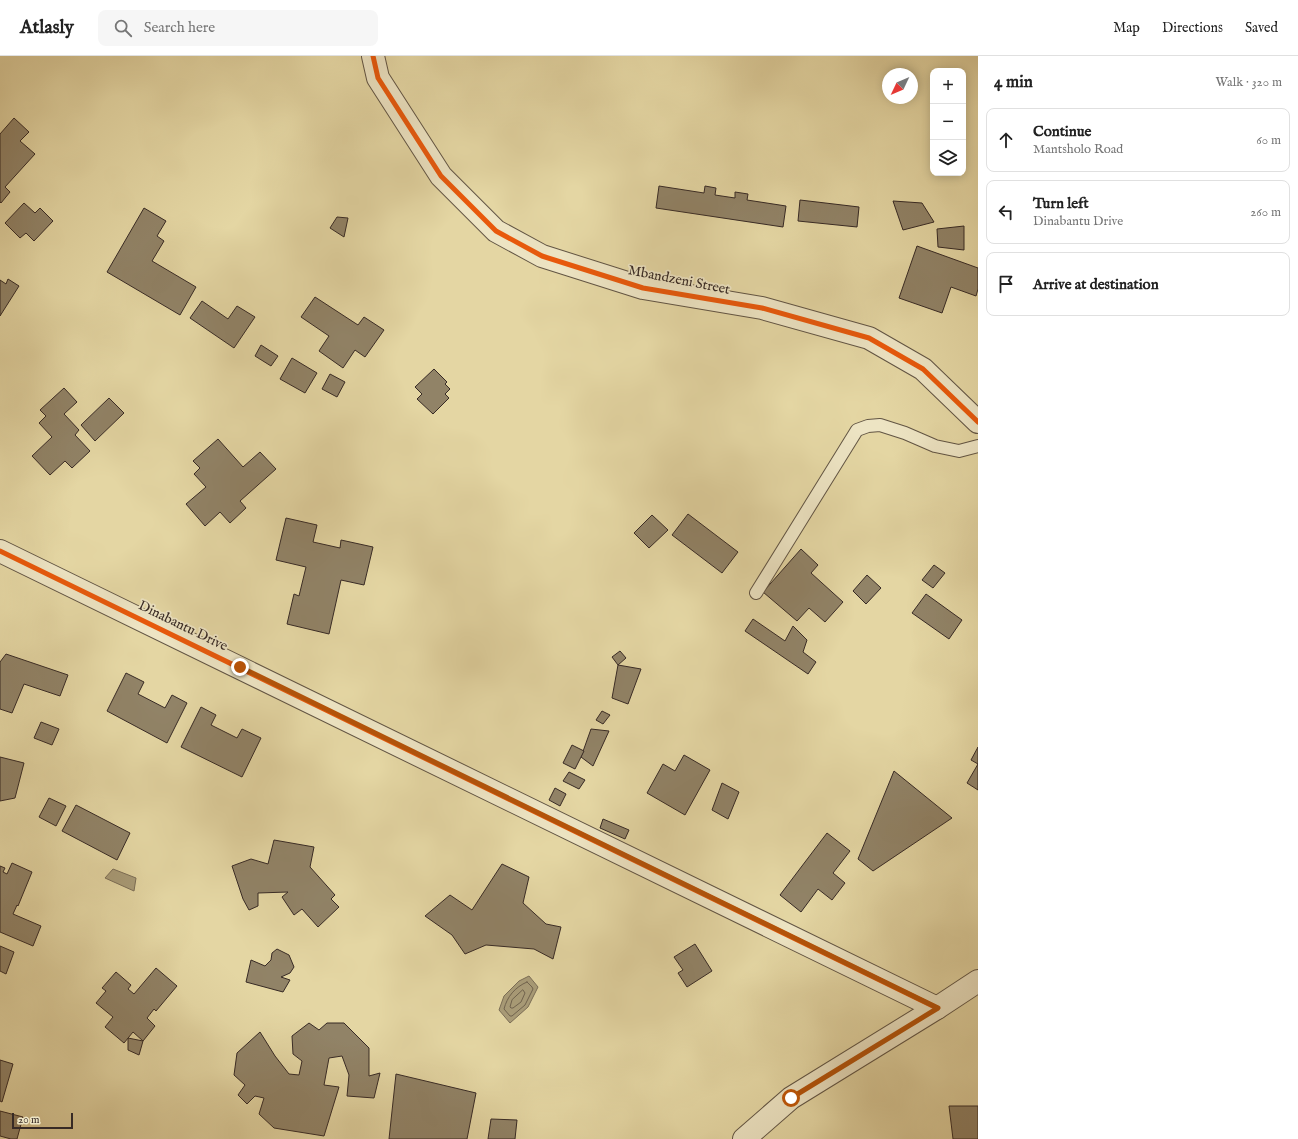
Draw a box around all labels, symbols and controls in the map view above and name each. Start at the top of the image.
search box [98,10,378,46]
text: Atlasly [20,16,74,40]
icon: search [112,17,134,39]
text: Search here [144,18,215,37]
text: Map [1113,19,1140,37]
text: Directions [1162,19,1223,37]
text: Saved [1245,19,1278,37]
north arrow [882,68,918,104]
map controls [930,68,966,176]
button: + [930,68,966,104]
text: 4 min [994,72,1033,93]
text: Walk · 320 m [1216,74,1282,91]
button: − [930,104,966,140]
text: Continue [1033,122,1091,141]
icon: ahead [995,129,1017,151]
text: 60 m [1256,132,1281,149]
button: layers [930,140,966,176]
text: Mantsholo Road [1033,141,1123,158]
text: Turn left [1033,194,1089,213]
icon: left [995,201,1017,223]
text: 260 m [1250,204,1281,221]
text: Dinabantu Drive [1033,213,1123,230]
street label: Mbandzeni Street [626,261,732,299]
icon: arrive [995,273,1017,295]
text: Arrive at destination [1033,275,1159,294]
street label: Dinabantu Drive [135,597,231,656]
route end [231,658,249,676]
route start [782,1089,800,1107]
scale bar [12,1111,73,1130]
text: 20 m [18,1113,39,1127]

